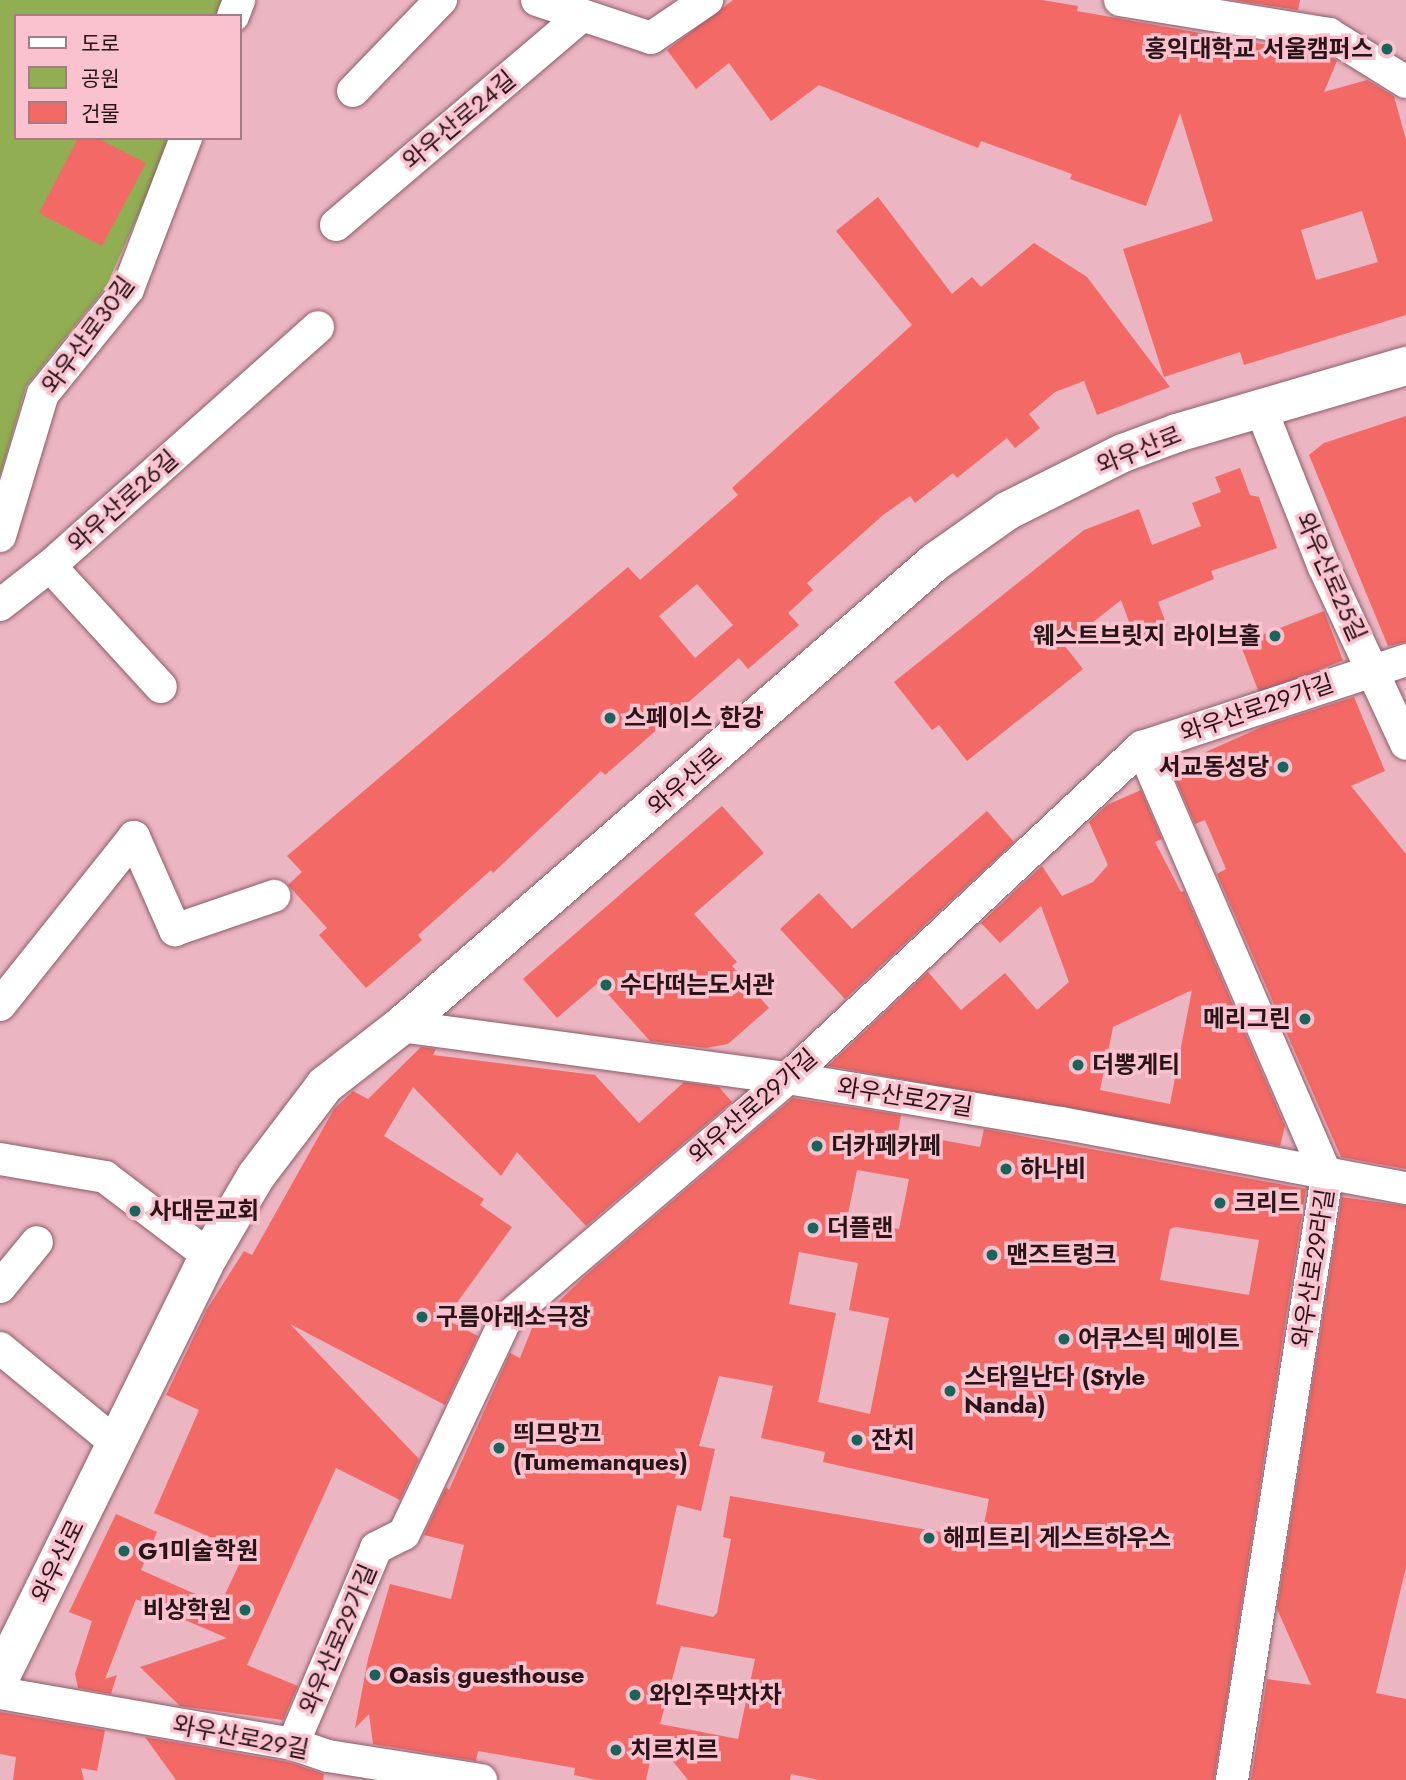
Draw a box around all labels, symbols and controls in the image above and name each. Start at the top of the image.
legend [14,14,242,140]
text: 도로 [81,29,120,59]
place label: 홍익대학교 서울캠퍼스 [1145,35,1373,63]
marker: 홍익대학교 서울캠퍼스 [1379,41,1395,57]
text: 공원 [81,64,120,94]
street label: 와우산로24길 [397,65,521,175]
text: 건물 [81,99,120,129]
street label: 와우산로30길 [36,271,140,399]
street label: 와우산로 [1093,420,1185,480]
street label: 와우산로26길 [62,444,184,558]
street label: 와우산로25길 [1290,508,1372,646]
place label: 웨스트브릿지 라이브홀 [1033,622,1261,650]
marker: 웨스트브릿지 라이브홀 [1267,628,1283,644]
street label: 와우산로29가길 [1177,668,1337,748]
place label: 스페이스 한강 [624,704,764,732]
marker: 스페이스 한강 [602,710,618,726]
street label: 와우산로 [642,741,728,821]
place label: 서교동성당 [1159,753,1269,781]
marker: 서교동성당 [1275,759,1291,775]
place label: 수다떠는도서관 [620,971,775,999]
marker: 수다떠는도서관 [598,977,614,993]
place label: 메리그린 [1203,1005,1291,1033]
marker: 메리그린 [1297,1011,1313,1027]
street label: 와우산로29가길 [683,1043,823,1169]
place label: 더뽕게티 [1092,1051,1180,1079]
marker: 더뽕게티 [1070,1057,1086,1073]
street label: 와우산로27길 [835,1072,975,1122]
place label: 더카페카페 [831,1132,941,1160]
marker: 더카페카페 [809,1138,825,1154]
place label: 하나비 [1020,1155,1086,1183]
marker: 하나비 [998,1161,1014,1177]
street label: 와우산로29라길 [1286,1187,1340,1349]
place label: 크리드 [1234,1189,1300,1217]
marker: 크리드 [1212,1195,1228,1211]
place label: 사대문교회 [149,1197,259,1225]
marker: 사대문교회 [127,1203,143,1219]
place label: 더플랜 [827,1214,893,1242]
marker: 더플랜 [805,1220,821,1236]
place label: 맨즈트렁크 [1006,1241,1116,1269]
marker: 맨즈트렁크 [984,1247,1000,1263]
place label: 구름아래소극장 [436,1303,591,1331]
marker: 구름아래소극장 [414,1309,430,1325]
place label: 어쿠스틱 메이트 [1078,1325,1240,1353]
marker: 어쿠스틱 메이트 [1056,1331,1072,1347]
place label: 스타일난다 (Style Nanda) [964,1363,1145,1419]
marker: 스타일난다 (Style Nanda) [942,1383,958,1399]
place label: 띄므망끄 (Tumemanques) [513,1420,688,1476]
place label: 잔치 [871,1426,915,1454]
marker: 잔치 [849,1432,865,1448]
marker: 띄므망끄 (Tumemanques) [491,1440,507,1456]
street label: 와우산로 [26,1515,90,1607]
place label: 해피트리 게스트하우스 [943,1524,1171,1552]
marker: 해피트리 게스트하우스 [921,1530,937,1546]
place label: G1미술학원 [138,1537,258,1565]
marker: G1미술학원 [116,1543,132,1559]
street label: 와우산로29가길 [293,1560,383,1718]
place label: 비상학원 [143,1596,231,1624]
marker: 비상학원 [237,1602,253,1618]
place label: Oasis guesthouse [389,1661,584,1689]
marker: Oasis guesthouse [367,1667,383,1683]
place label: 와인주막차차 [649,1681,781,1709]
marker: 와인주막차차 [627,1687,643,1703]
street label: 와우산로29길 [171,1710,311,1764]
place label: 치르치르 [630,1736,718,1764]
marker: 치르치르 [608,1742,624,1758]

